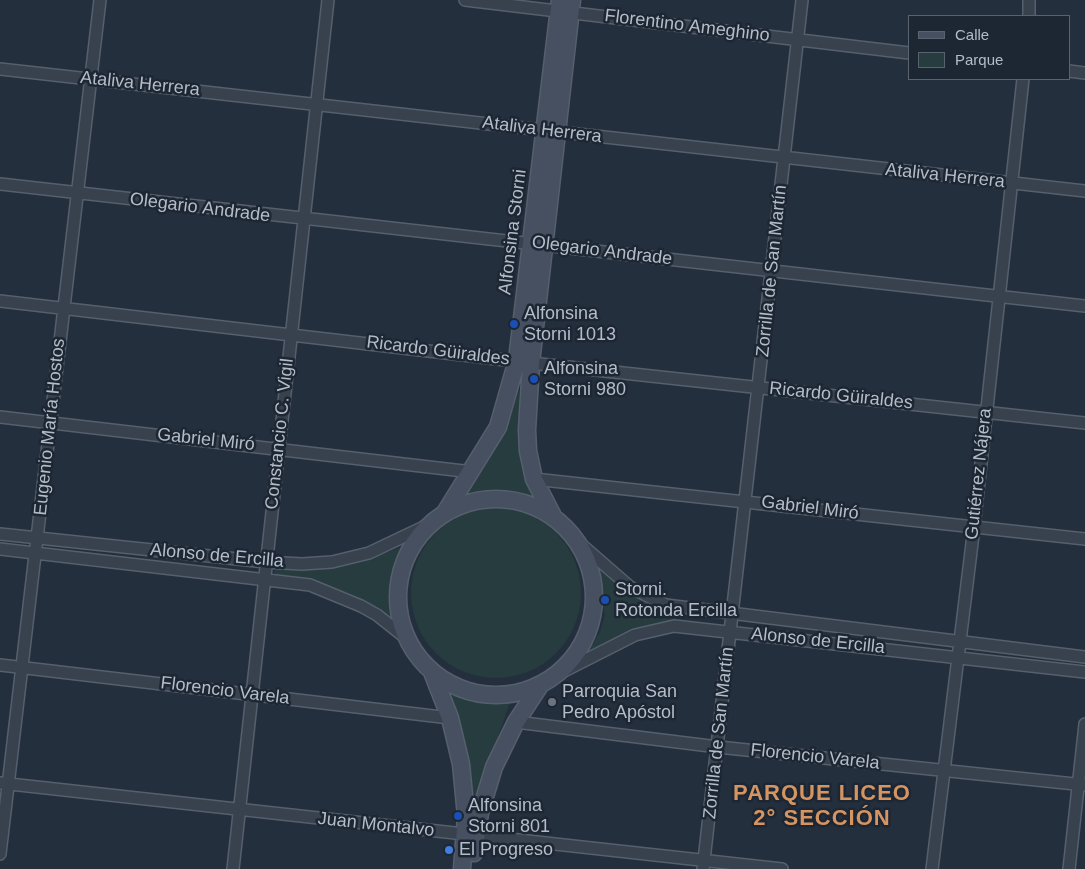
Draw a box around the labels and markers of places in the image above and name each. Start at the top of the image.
place label: Alfonsina Storni 1013 [524,303,616,346]
marker: Alfonsina Storni 1013 [508,318,520,330]
place label: Alfonsina Storni 980 [544,358,626,400]
marker: Alfonsina Storni 980 [528,373,540,385]
place label: Storni. Rotonda Ercilla [615,579,737,622]
marker: Storni. Rotonda Ercilla [599,594,611,606]
place label: Parroquia San Pedro Apóstol [562,681,677,724]
marker: Parroquia San Pedro Apóstol [546,696,558,708]
place label: Alfonsina Storni 801 [468,795,550,838]
marker: Alfonsina Storni 801 [452,810,464,822]
place label: El Progreso [459,839,553,861]
marker: El Progreso [443,844,455,856]

